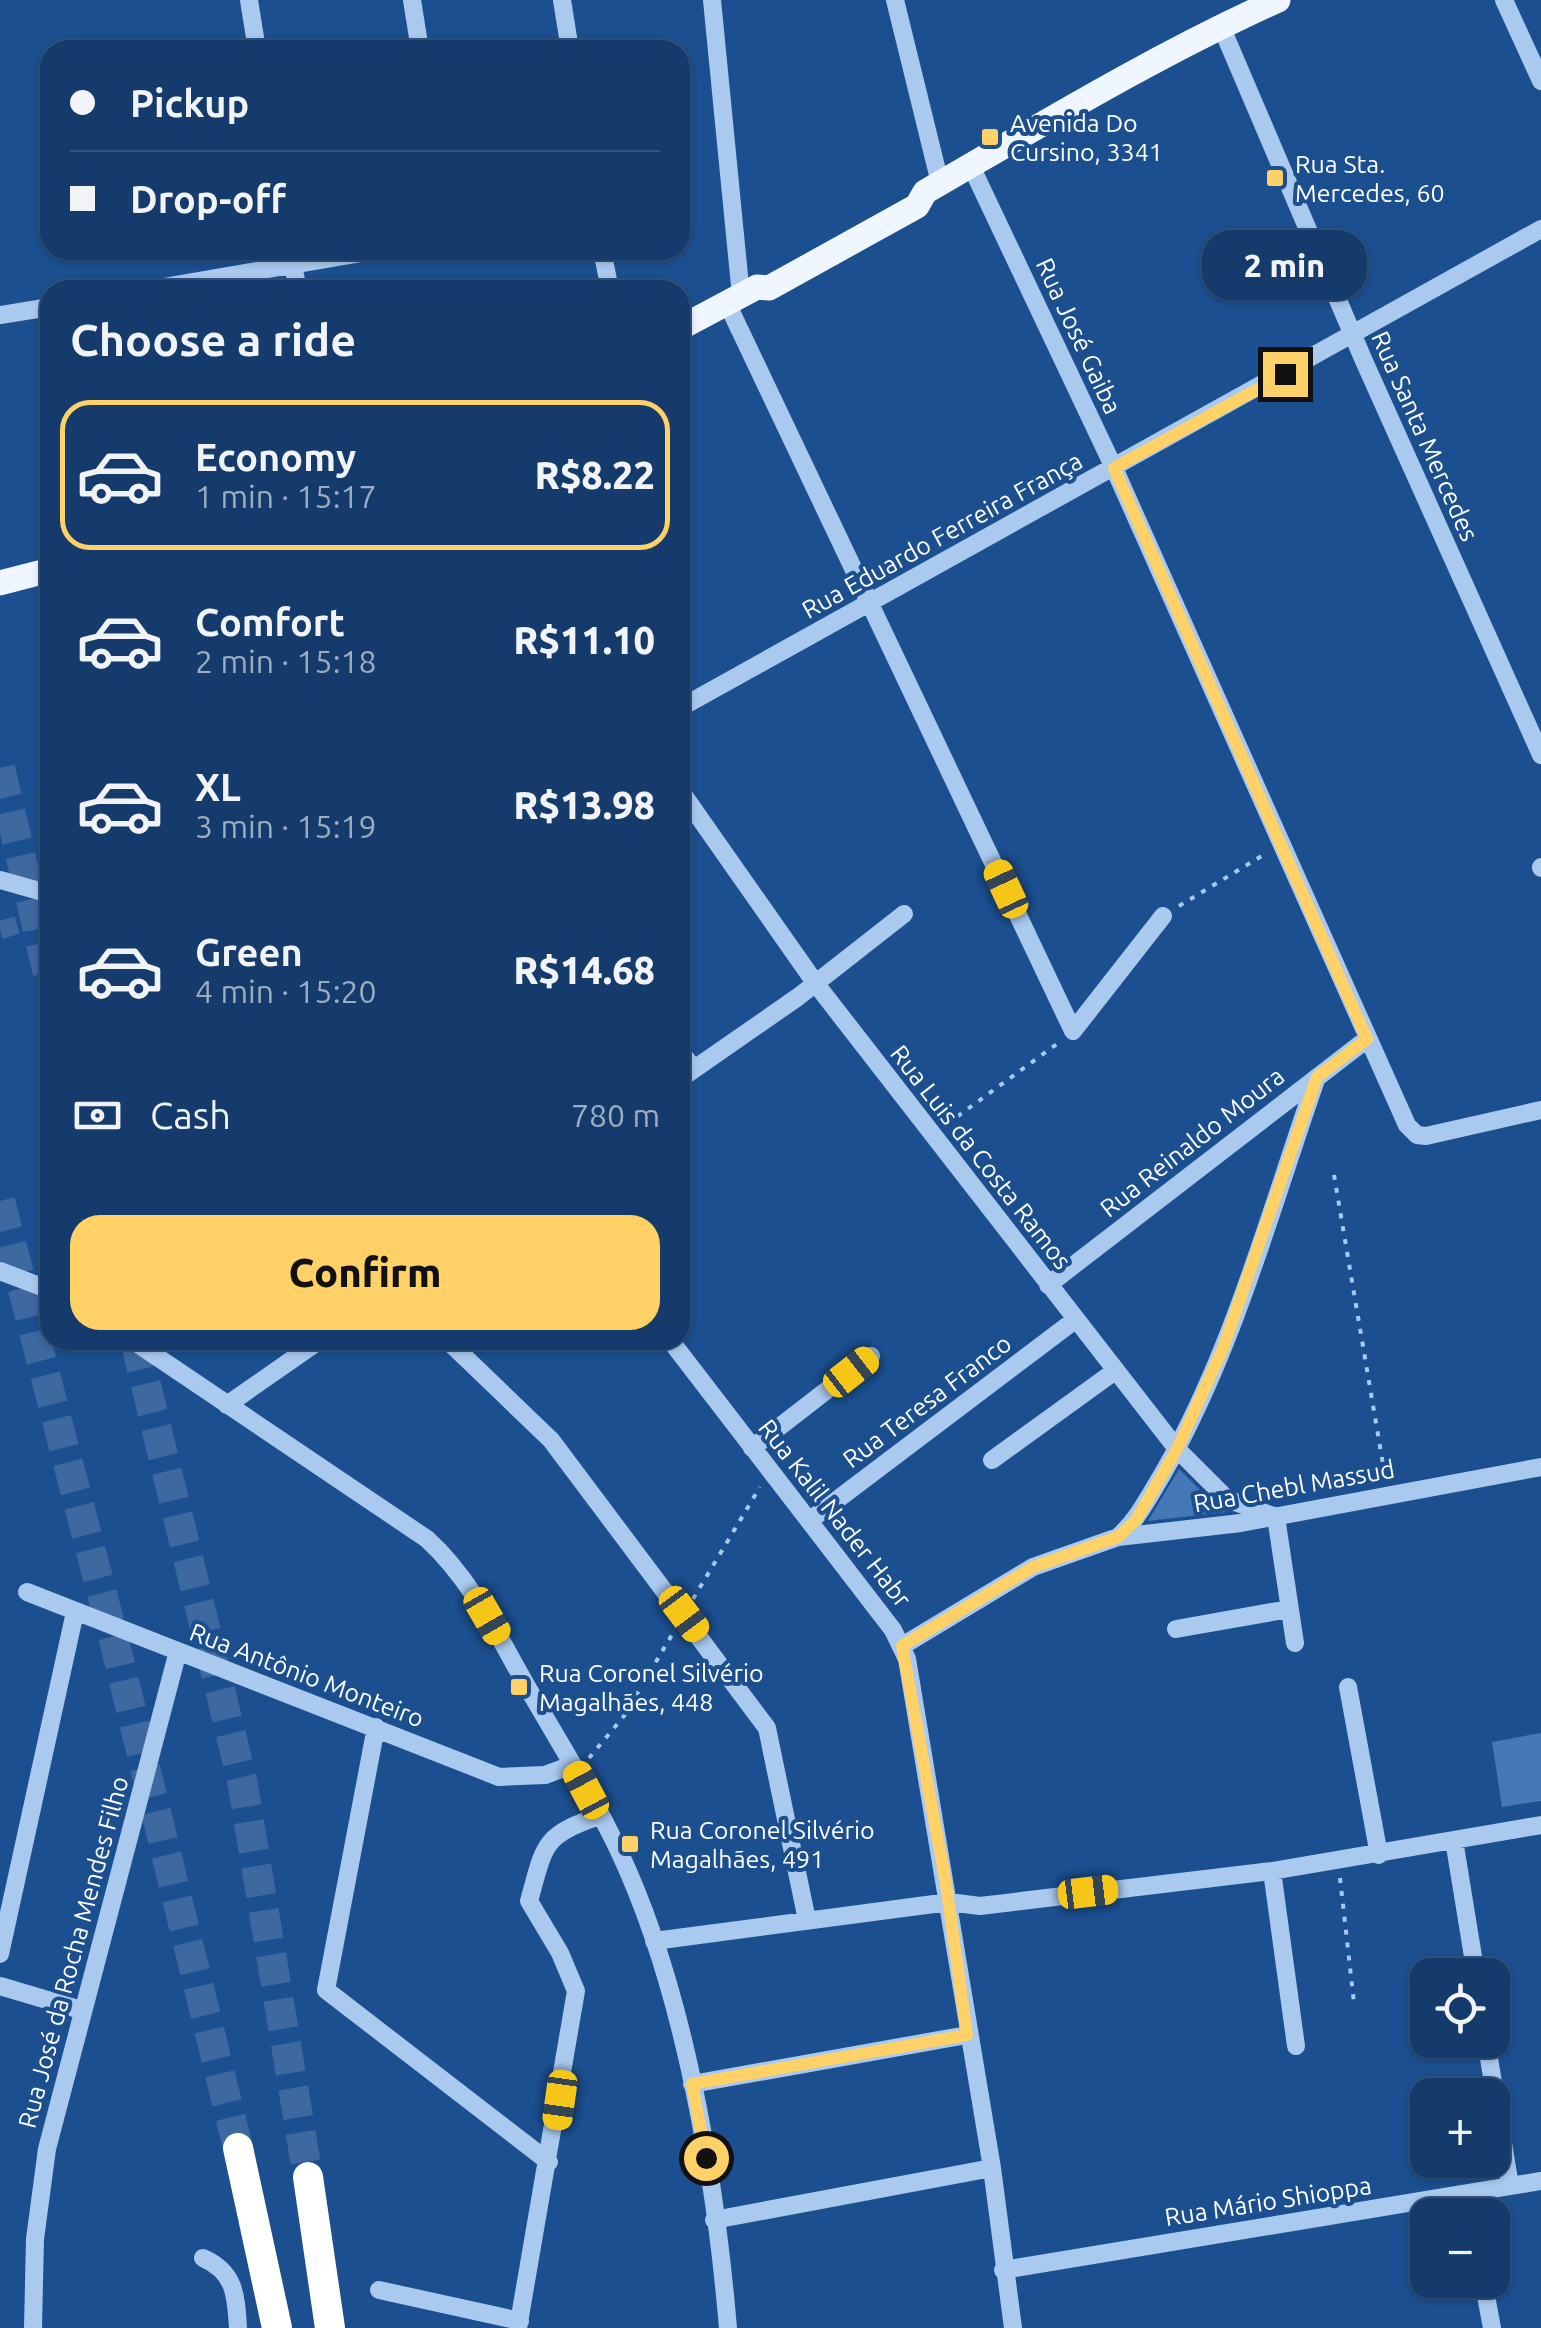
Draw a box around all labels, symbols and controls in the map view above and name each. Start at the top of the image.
text: Pickup [130,82,249,124]
place label: Avenida Do Cursino, 3341 [1010,109,1163,166]
marker: Avenida Do Cursino, 3341 [979,126,1001,148]
place label: Rua Sta. Mercedes, 60 [1295,150,1445,207]
marker: Rua Sta. Mercedes, 60 [1264,167,1286,189]
text: Drop-off [130,178,286,220]
callout: 2 min [1202,229,1368,299]
text: 2 min [1244,247,1325,283]
street label: Rua José Gaiba [1031,254,1127,418]
text: Choose a ride [70,314,356,365]
street label: Rua Santa Mercedes [1366,327,1484,545]
route end [1263,352,1308,397]
icon: car [75,430,165,520]
text: Economy [195,436,356,478]
street label: Rua Eduardo Ferreira França [797,446,1087,624]
text: R$8.22 [535,454,655,496]
text: 1 min · 15:17 [195,478,377,514]
icon: car [75,595,165,685]
text: Comfort [195,601,345,643]
text: R$11.10 [513,619,655,661]
text: 2 min · 15:18 [195,643,377,679]
icon: car [75,760,165,850]
text: XL [195,766,241,808]
text: R$13.98 [513,784,655,826]
text: 3 min · 15:19 [195,808,377,844]
car [980,855,1032,923]
icon: car [75,925,165,1015]
text: Green [195,931,303,973]
text: R$14.68 [513,949,655,991]
text: 4 min · 15:20 [195,973,377,1009]
street label: Rua Luis da Costa Ramos [885,1040,1077,1274]
street label: Rua Reinaldo Moura [1095,1062,1289,1222]
icon: cash [70,1088,125,1143]
text: Cash [150,1094,231,1136]
text: 780 m [571,1097,660,1133]
button: Confirm [70,1215,660,1330]
street label: Rua Teresa Franco [837,1329,1017,1473]
car [818,1342,884,1402]
street label: Rua Kalil Nader Habr [753,1414,917,1613]
street label: Rua Chebl Massud [1191,1455,1397,1517]
car [654,1581,714,1647]
car [459,1583,515,1649]
street label: Rua Antônio Monteiro [186,1617,428,1733]
place label: Rua Coronel Silvério Magalhães, 448 [539,1659,764,1716]
marker: Rua Coronel Silvério Magalhães, 448 [508,1676,530,1698]
car [559,1756,613,1824]
street label: Rua José da Rocha Mendes Filho [12,1773,134,2131]
place label: Rua Coronel Silvério Magalhães, 491 [650,1816,875,1873]
marker: Rua Coronel Silvério Magalhães, 491 [619,1833,641,1855]
car [1056,1873,1120,1911]
map controls [1410,1958,1510,2298]
button: locate [1410,1958,1510,2058]
car [541,2068,579,2132]
button: + [1410,2078,1510,2178]
route start [684,2136,729,2181]
street label: Rua Mário Shioppa [1163,2171,1373,2231]
button: − [1410,2198,1510,2298]

